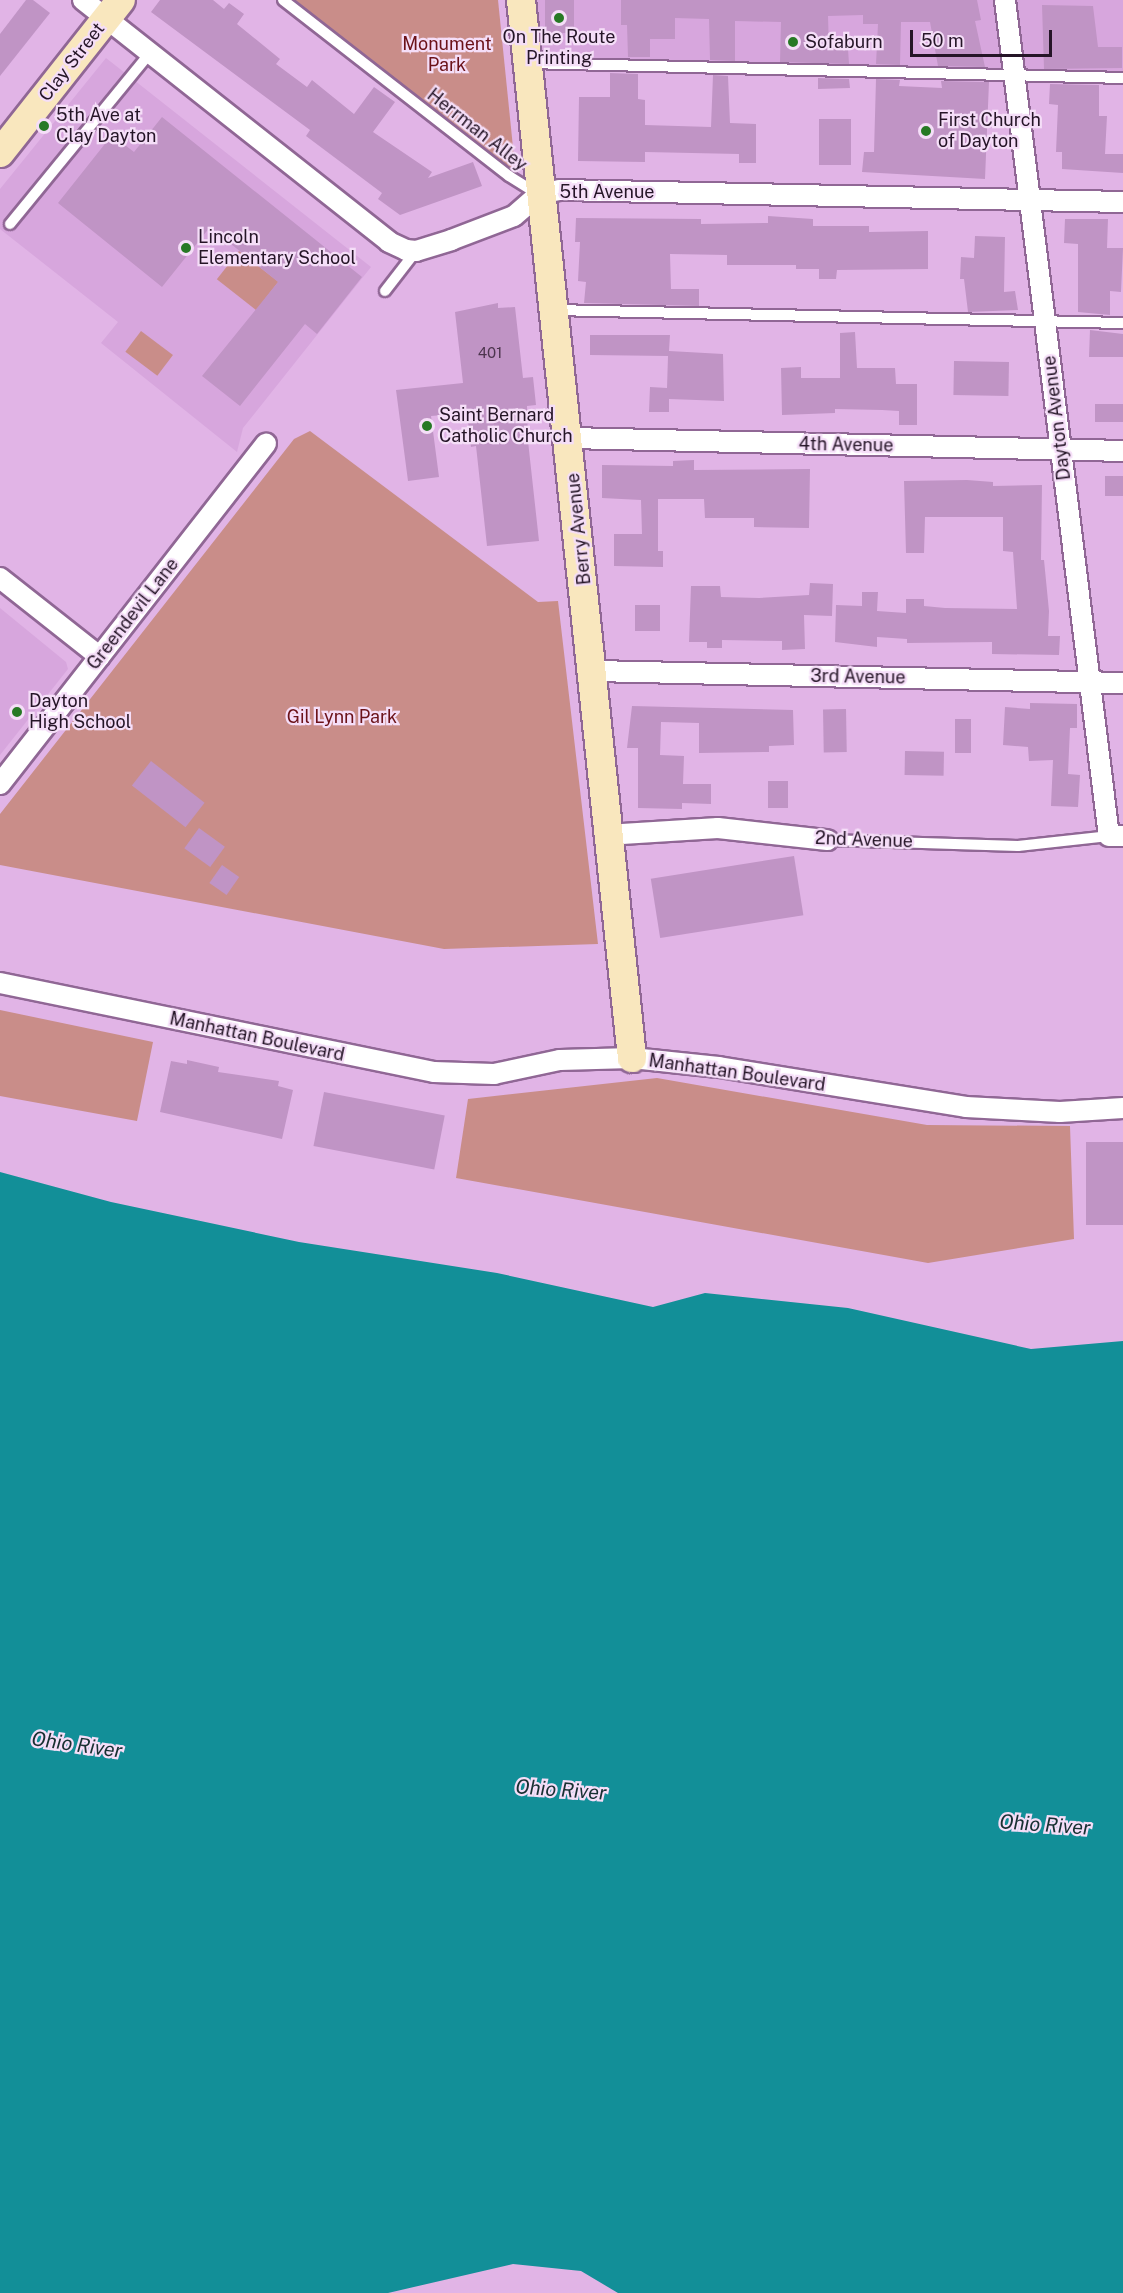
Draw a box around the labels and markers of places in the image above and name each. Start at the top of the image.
marker: On The Route Printing [552,11,566,25]
place label: On The Route Printing [503,27,615,70]
place label: Sofaburn [805,31,883,53]
marker: Sofaburn [786,35,800,49]
place label: 5th Ave at Clay Dayton [56,105,157,148]
place label: First Church of Dayton [938,110,1041,152]
marker: 5th Ave at Clay Dayton [37,119,51,133]
marker: First Church of Dayton [919,124,933,138]
place label: Lincoln Elementary School [198,227,356,270]
marker: Lincoln Elementary School [179,241,193,255]
place label: Saint Bernard Catholic Church [439,405,573,448]
marker: Saint Bernard Catholic Church [420,419,434,433]
place label: Dayton High School [29,691,131,734]
marker: Dayton High School [10,705,24,719]

